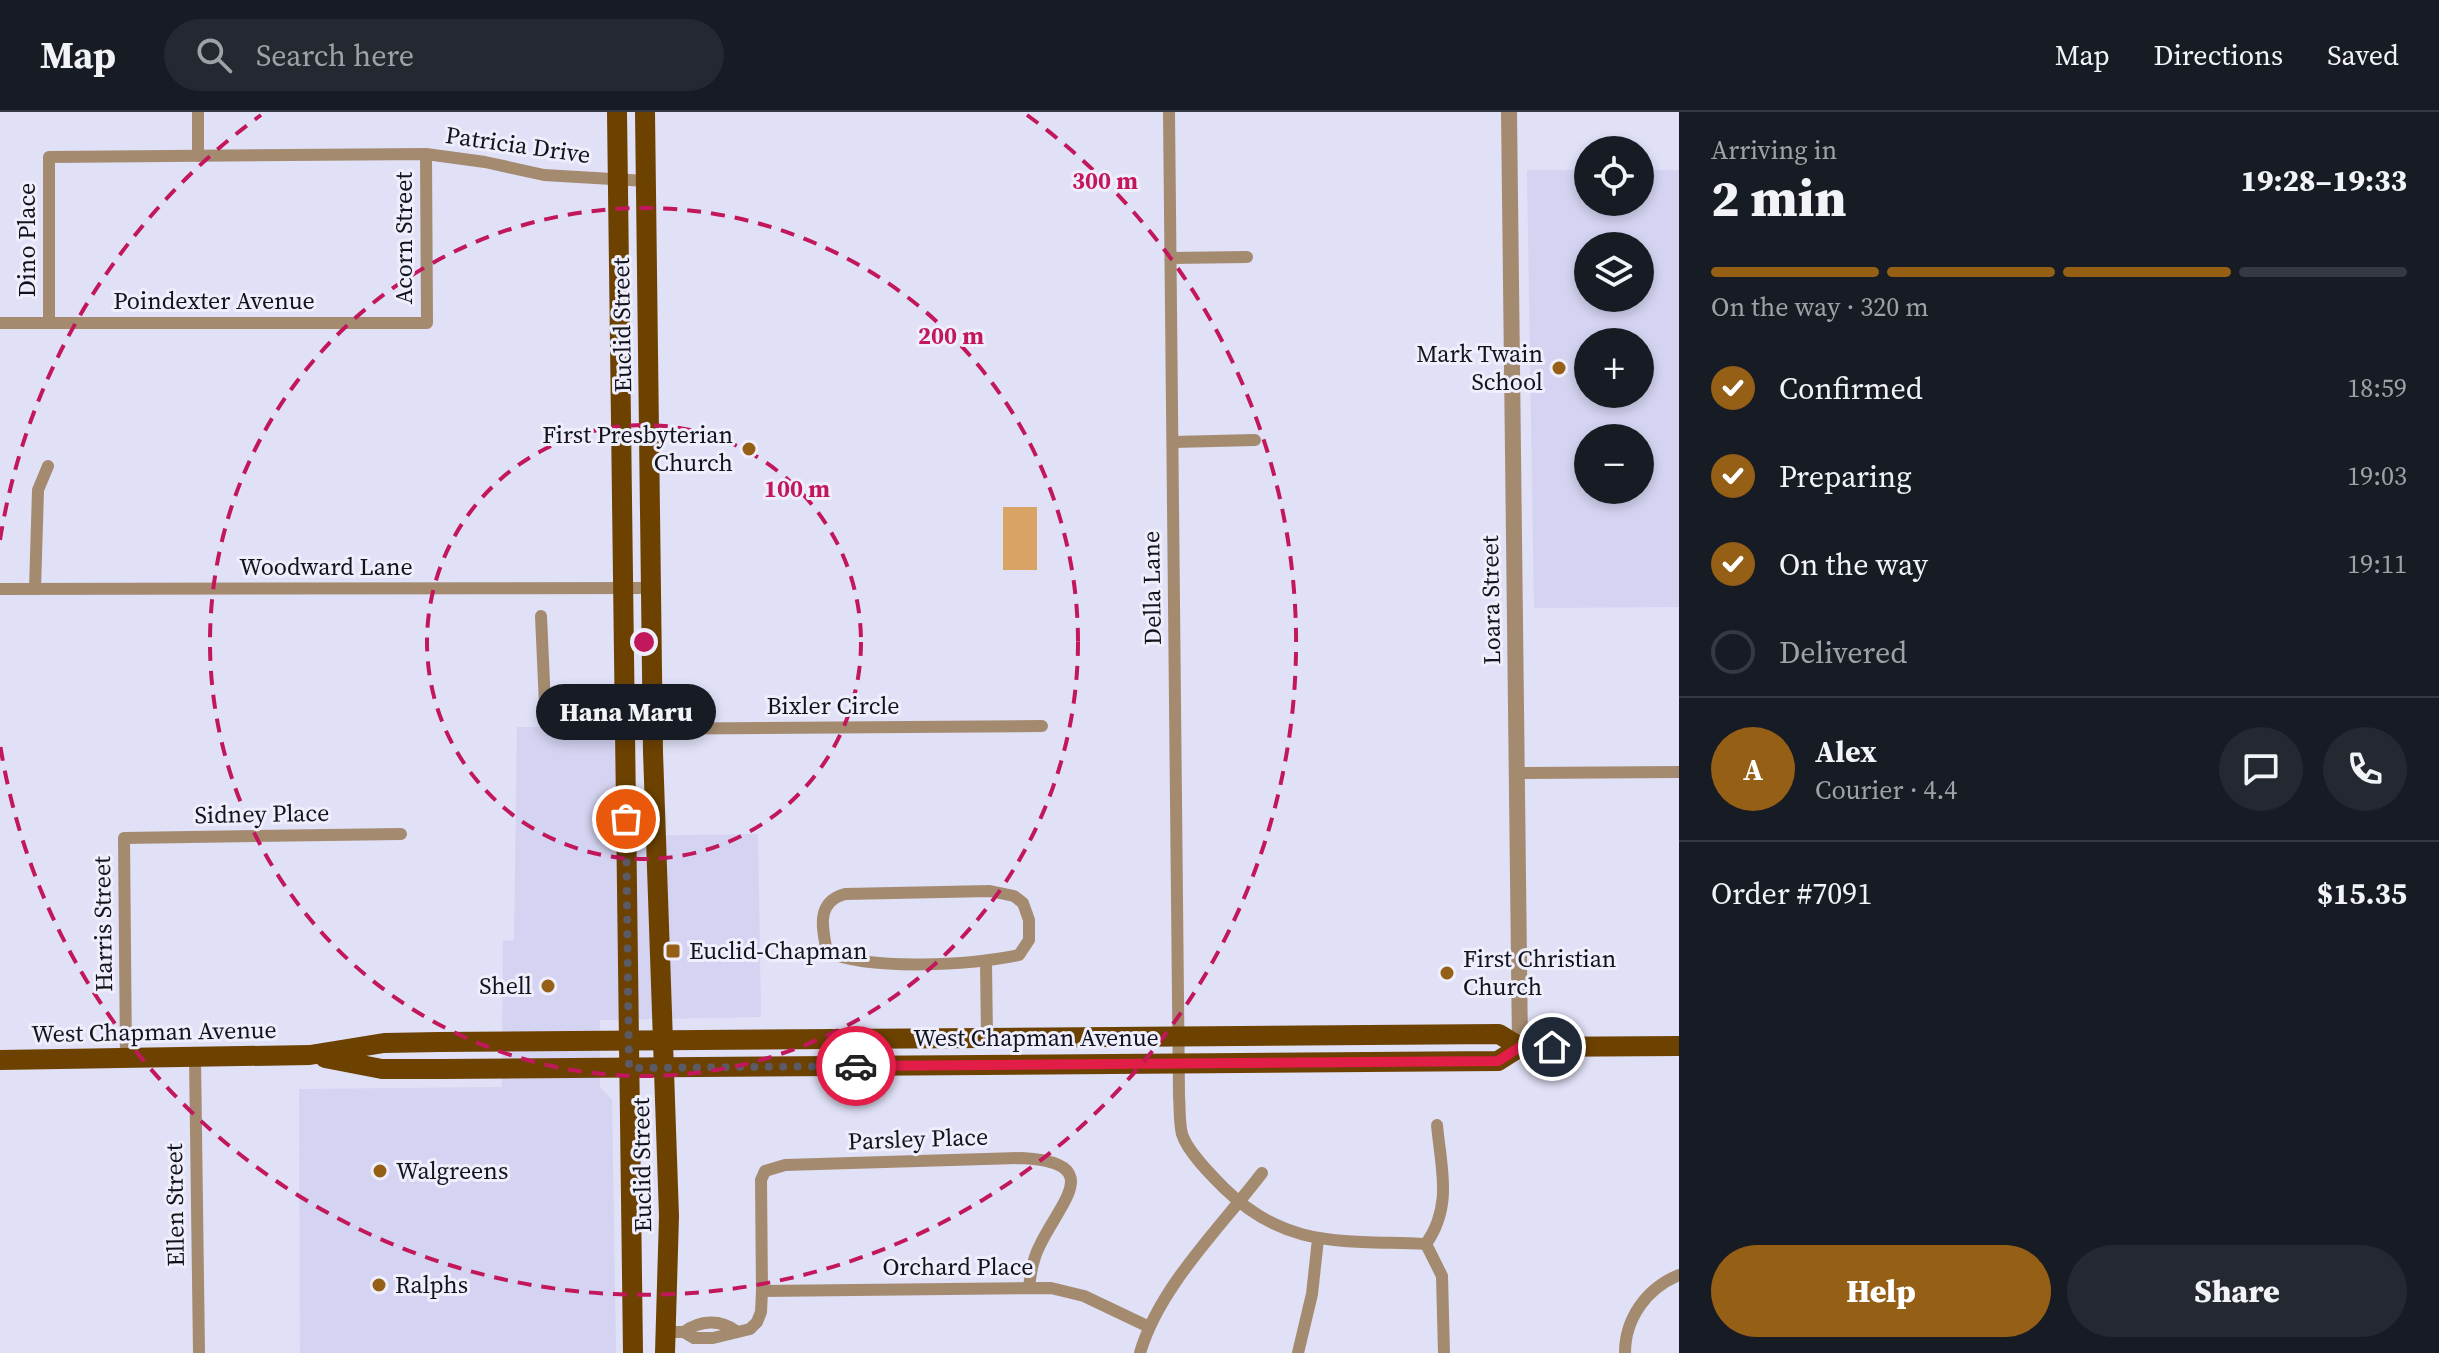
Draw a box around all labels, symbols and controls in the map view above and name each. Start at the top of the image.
search box [164,19,724,91]
text: Map [40,29,116,81]
icon: search [192,33,236,77]
text: Search here [256,35,414,76]
text: Map [2055,36,2110,74]
text: Directions [2154,36,2283,74]
text: Saved [2327,36,2399,74]
street label: Patricia Drive [443,118,593,171]
text: Arriving in [1711,132,1837,168]
map controls [1574,136,1654,504]
button: locate [1574,136,1654,216]
text: 19:28–19:33 [2240,160,2407,201]
text: 2 min [1711,162,1847,233]
text: 300 m [1072,164,1138,197]
street label: Acorn Street [387,171,420,304]
street label: Dino Place [10,183,43,297]
button: layers [1574,232,1654,312]
street label: Euclid Street [604,257,639,393]
street label: Poindexter Avenue [113,284,315,317]
text: On the way · 320 m [1711,289,1929,325]
text: 200 m [918,319,984,352]
button: + [1574,328,1654,408]
place label: Mark Twain School [1416,337,1543,398]
marker: Mark Twain School [1550,359,1568,377]
icon: check [1711,366,1755,410]
text: Confirmed [1779,368,1923,409]
text: 18:59 [2347,370,2407,406]
place label: First Presbyterian Church [542,418,733,479]
button: − [1574,424,1654,504]
marker: First Presbyterian Church [740,440,758,458]
icon: check [1711,454,1755,498]
text: Preparing [1779,456,1912,497]
text: 19:03 [2347,458,2407,494]
text: 100 m [764,472,830,505]
street label: Della Lane [1134,531,1169,645]
street label: Loara Street [1473,535,1508,665]
icon: check [1711,542,1755,586]
text: On the way [1779,544,1928,585]
text: 19:11 [2347,546,2407,582]
street label: Woodward Lane [239,550,413,583]
centre of rings [630,628,658,656]
text: Delivered [1779,632,1907,673]
callout: Hana Maru [536,683,716,739]
street label: Bixler Circle [766,689,900,722]
text: Hana Maru [559,694,693,730]
button: chat [2219,727,2303,811]
button: phone [2323,727,2407,811]
text: Alex [1815,731,1877,772]
text: A [1743,749,1763,790]
text: Courier · 4.4 [1815,772,1957,808]
pin [592,785,660,853]
street label: Sidney Place [194,796,330,831]
icon: bag [604,797,648,841]
street label: Harris Street [85,856,120,992]
text: Order #7091 [1711,873,1872,914]
text: $15.35 [2317,873,2407,914]
place label: Euclid-Chapman [689,934,868,967]
marker: Euclid-Chapman [664,942,682,960]
place label: First Christian Church [1463,942,1616,1003]
marker: First Christian Church [1438,964,1456,982]
place label: Shell [479,969,532,1002]
marker: Shell [539,977,557,995]
street label: West Chapman Avenue [31,1013,277,1050]
pin [1518,1013,1586,1081]
street label: West Chapman Avenue [913,1021,1159,1054]
icon: home [1530,1025,1574,1069]
courier [816,1026,896,1106]
icon: car [834,1044,878,1088]
street label: Euclid Street [624,1097,659,1233]
street label: Parsley Place [847,1120,989,1157]
street label: Ellen Street [157,1143,192,1267]
place label: Walgreens [396,1154,508,1187]
marker: Walgreens [371,1162,389,1180]
button: Help [1711,1245,2051,1337]
button: Share [2067,1245,2407,1337]
street label: Orchard Place [882,1250,1034,1283]
place label: Ralphs [395,1268,468,1301]
marker: Ralphs [370,1276,388,1294]

